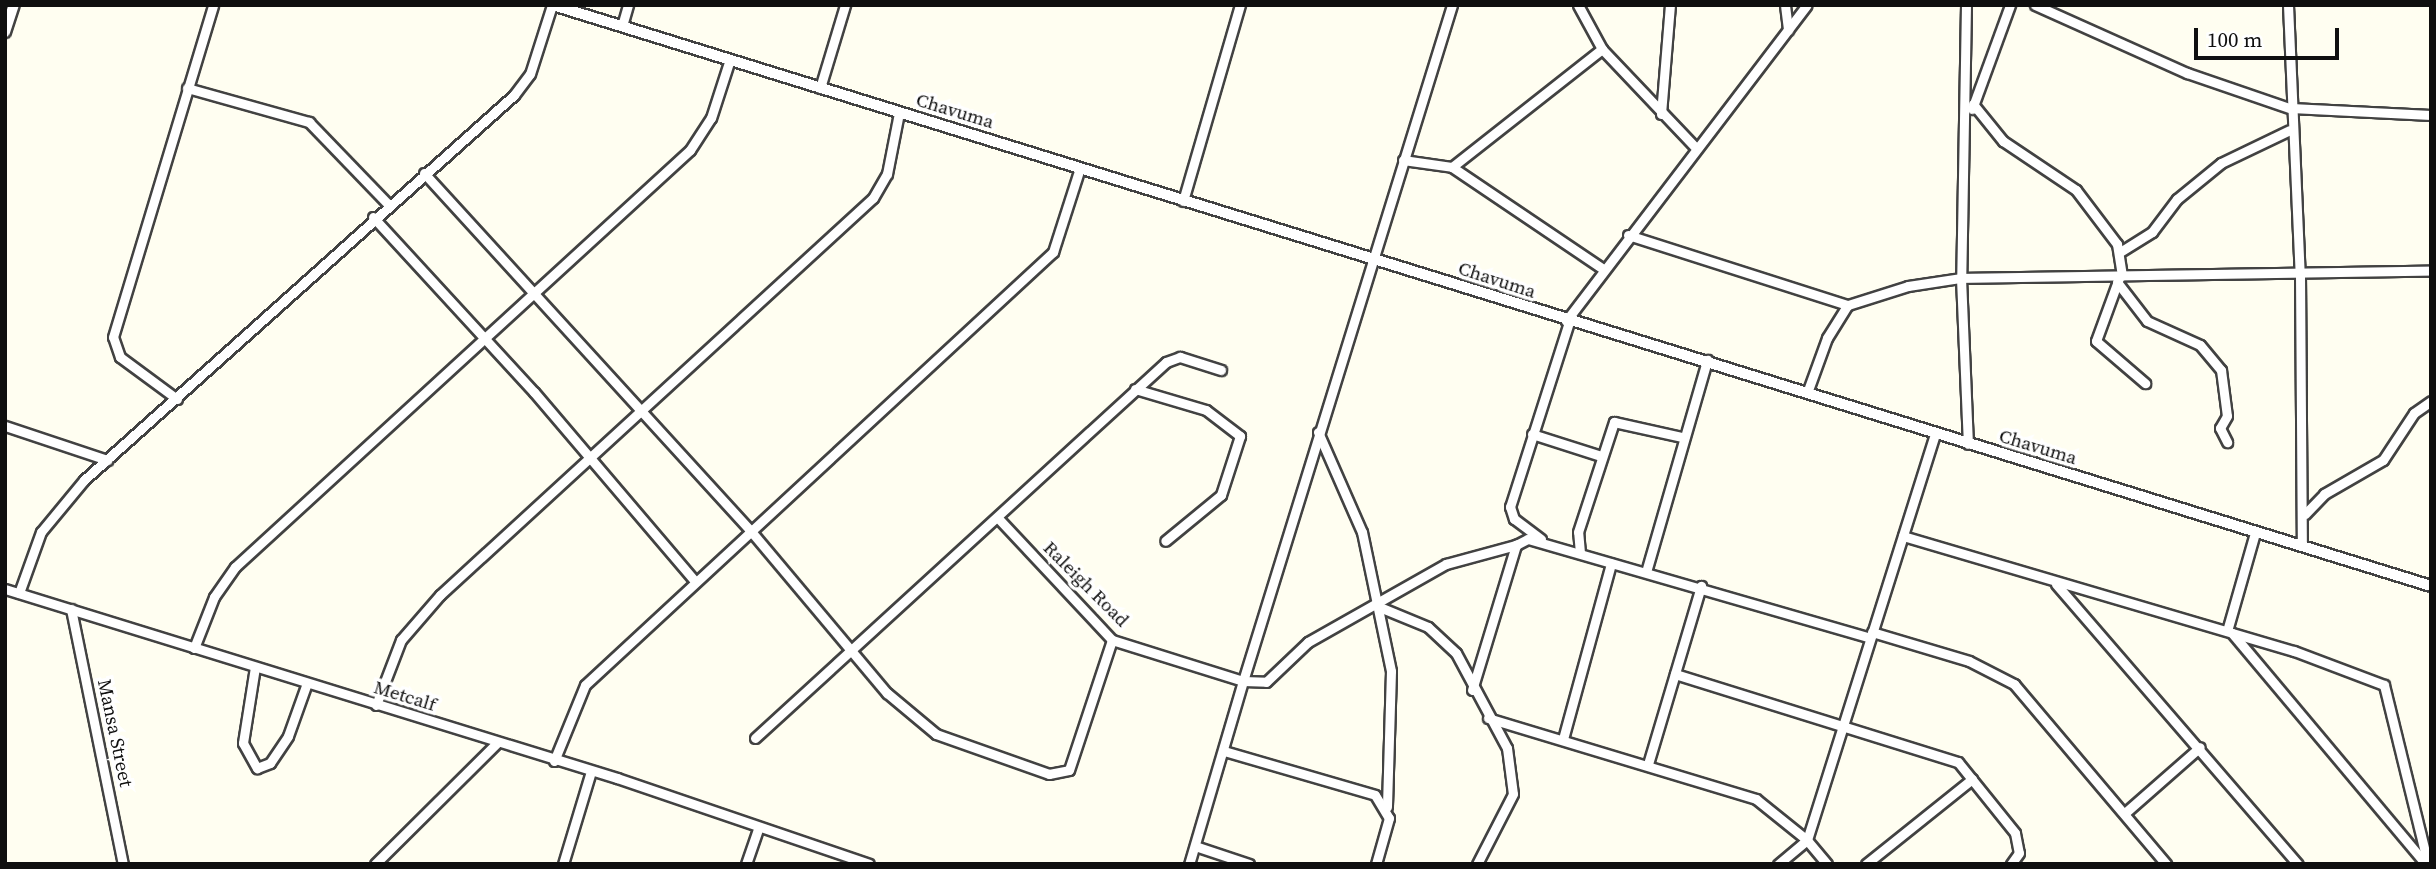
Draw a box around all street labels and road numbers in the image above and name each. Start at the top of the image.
street label: Chavuma [913,88,997,134]
street label: Chavuma [1455,257,1539,303]
street label: Chavuma [1996,424,2080,470]
street label: Raleigh Road [1038,536,1134,632]
street label: Metcalf [371,676,439,716]
street label: Mansa Street [92,677,138,789]

